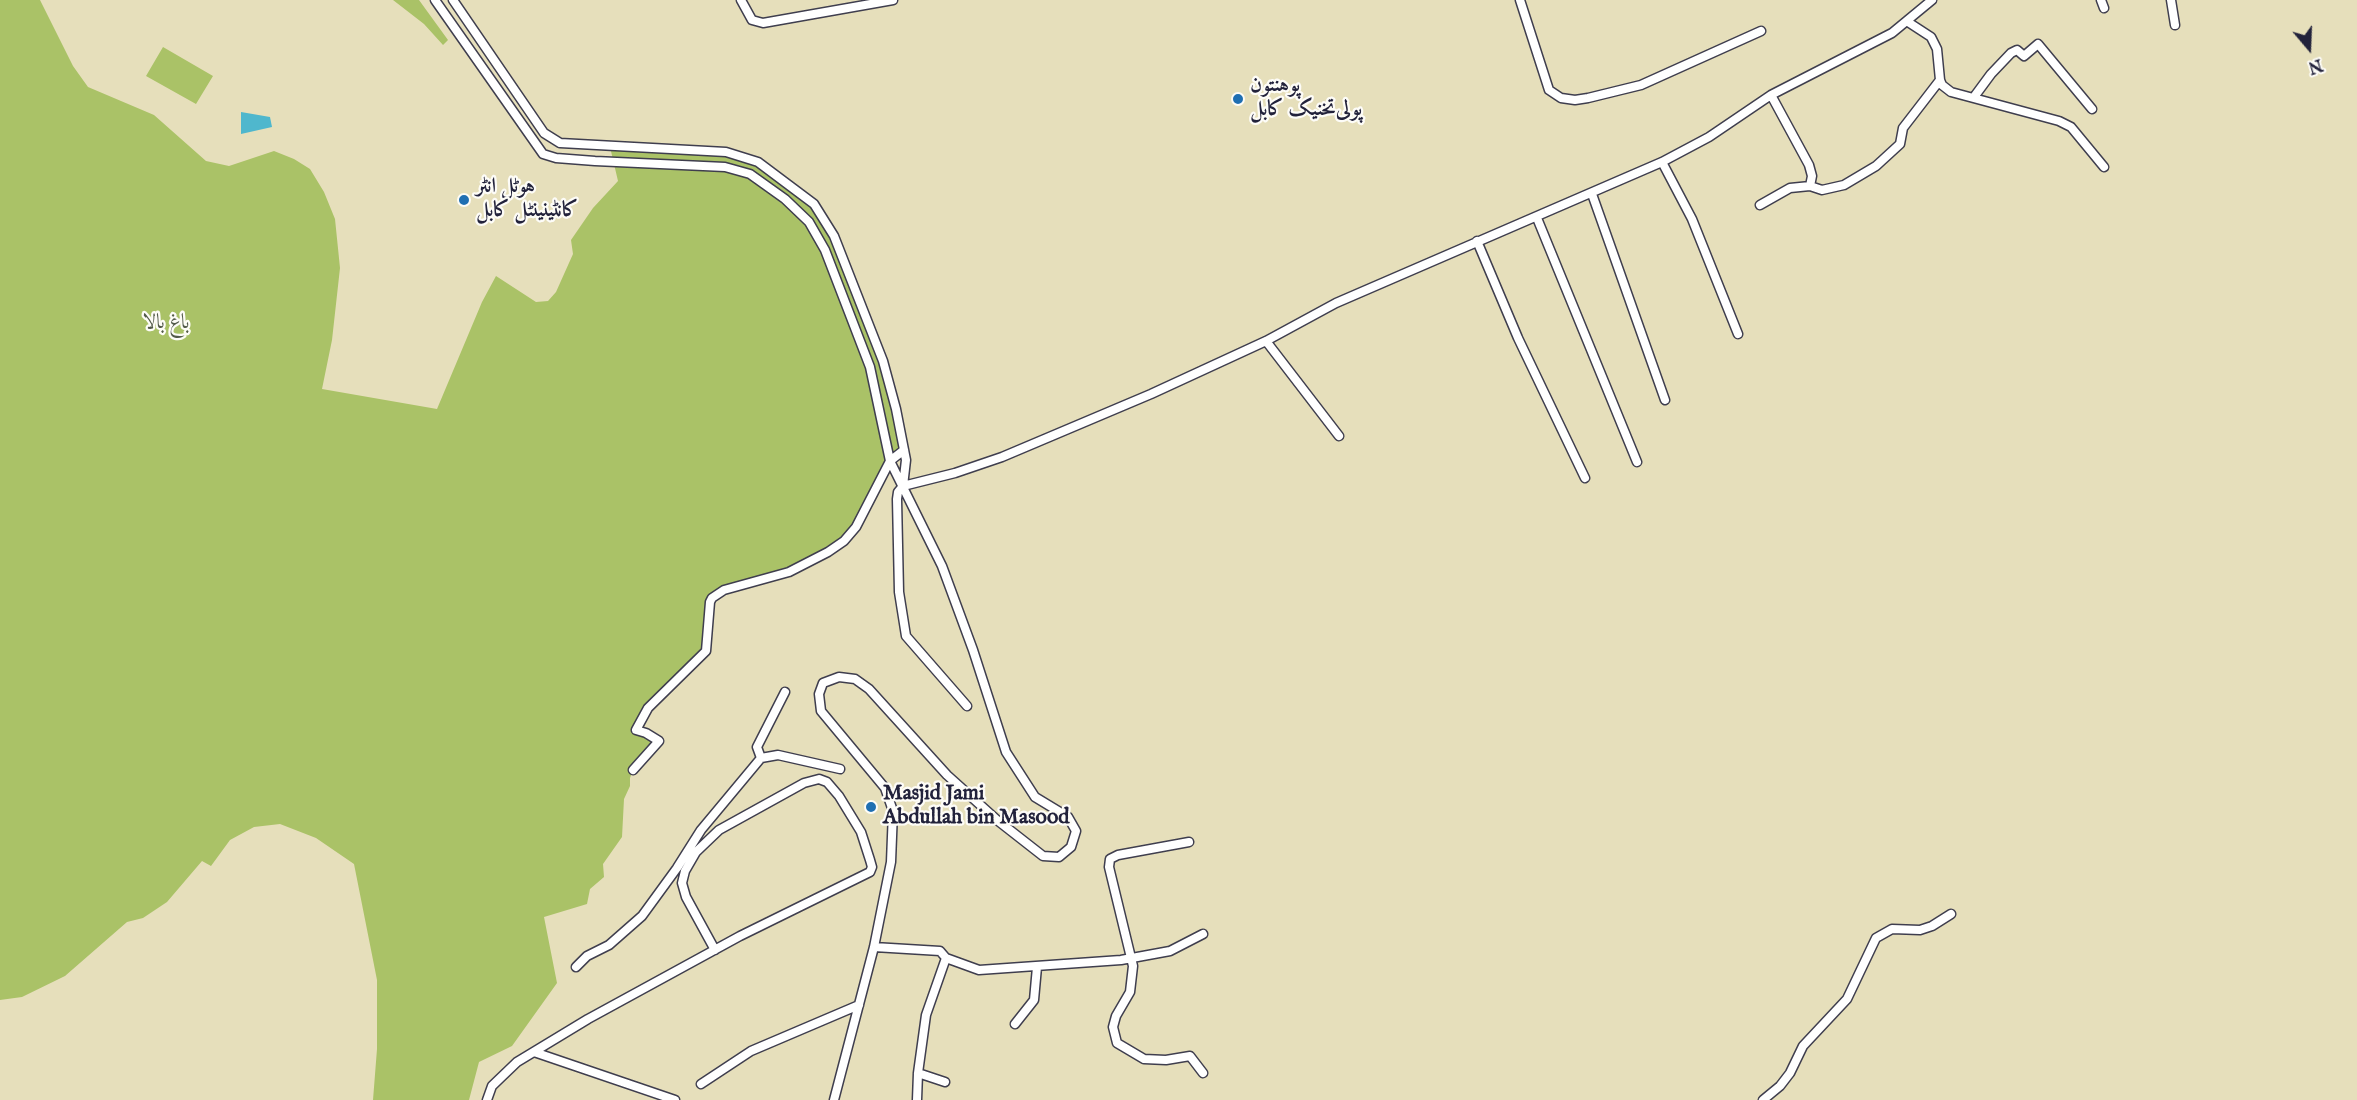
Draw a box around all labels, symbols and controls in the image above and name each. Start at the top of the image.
north arrow [2279,18,2339,78]
text: N [2305,53,2325,77]
place label: پوهنتون پولی‌تخنیک کابل [1250,74,1362,124]
marker: پوهنتون پولی‌تخنیک کابل [1231,92,1245,106]
place label: ہوٹل انٹر کانٹینینٹل کابل [476,175,578,225]
marker: ہوٹل انٹر کانٹینینٹل کابل [457,193,471,207]
park label: باغ بالا [142,311,190,337]
place label: Masjid Jami Abdullah bin Masood [883,782,1069,832]
marker: Masjid Jami Abdullah bin Masood [864,800,878,814]

